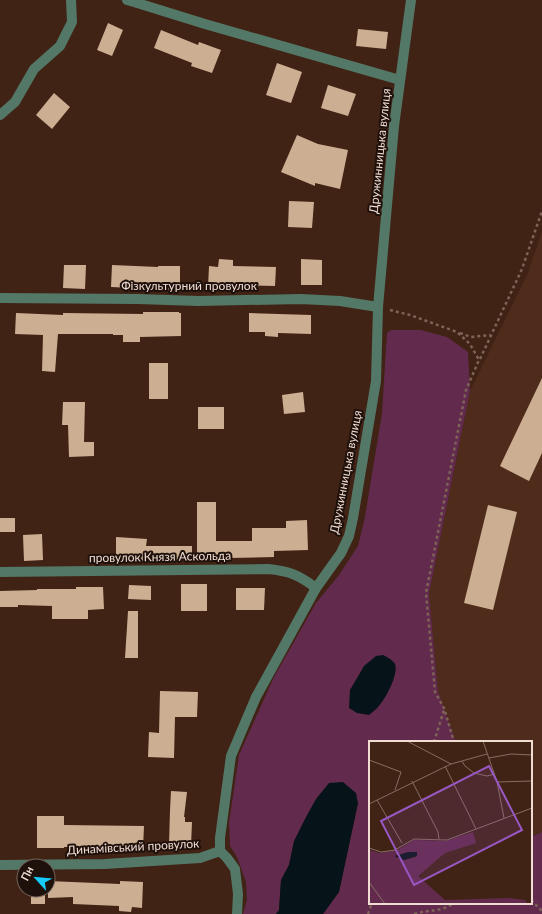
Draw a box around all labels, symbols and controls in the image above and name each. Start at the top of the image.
street label: Дружинницька вулиця [365,88,394,214]
street label: Фізкультурний провулок [121,278,258,293]
street label: Дружинницька вулиця [326,409,365,535]
street label: провулок Князя Аскольда [89,548,231,565]
inset map [369,741,532,904]
street label: Динамівський провулок [66,836,200,857]
north arrow [16,858,56,898]
text: Пн [18,864,36,883]

